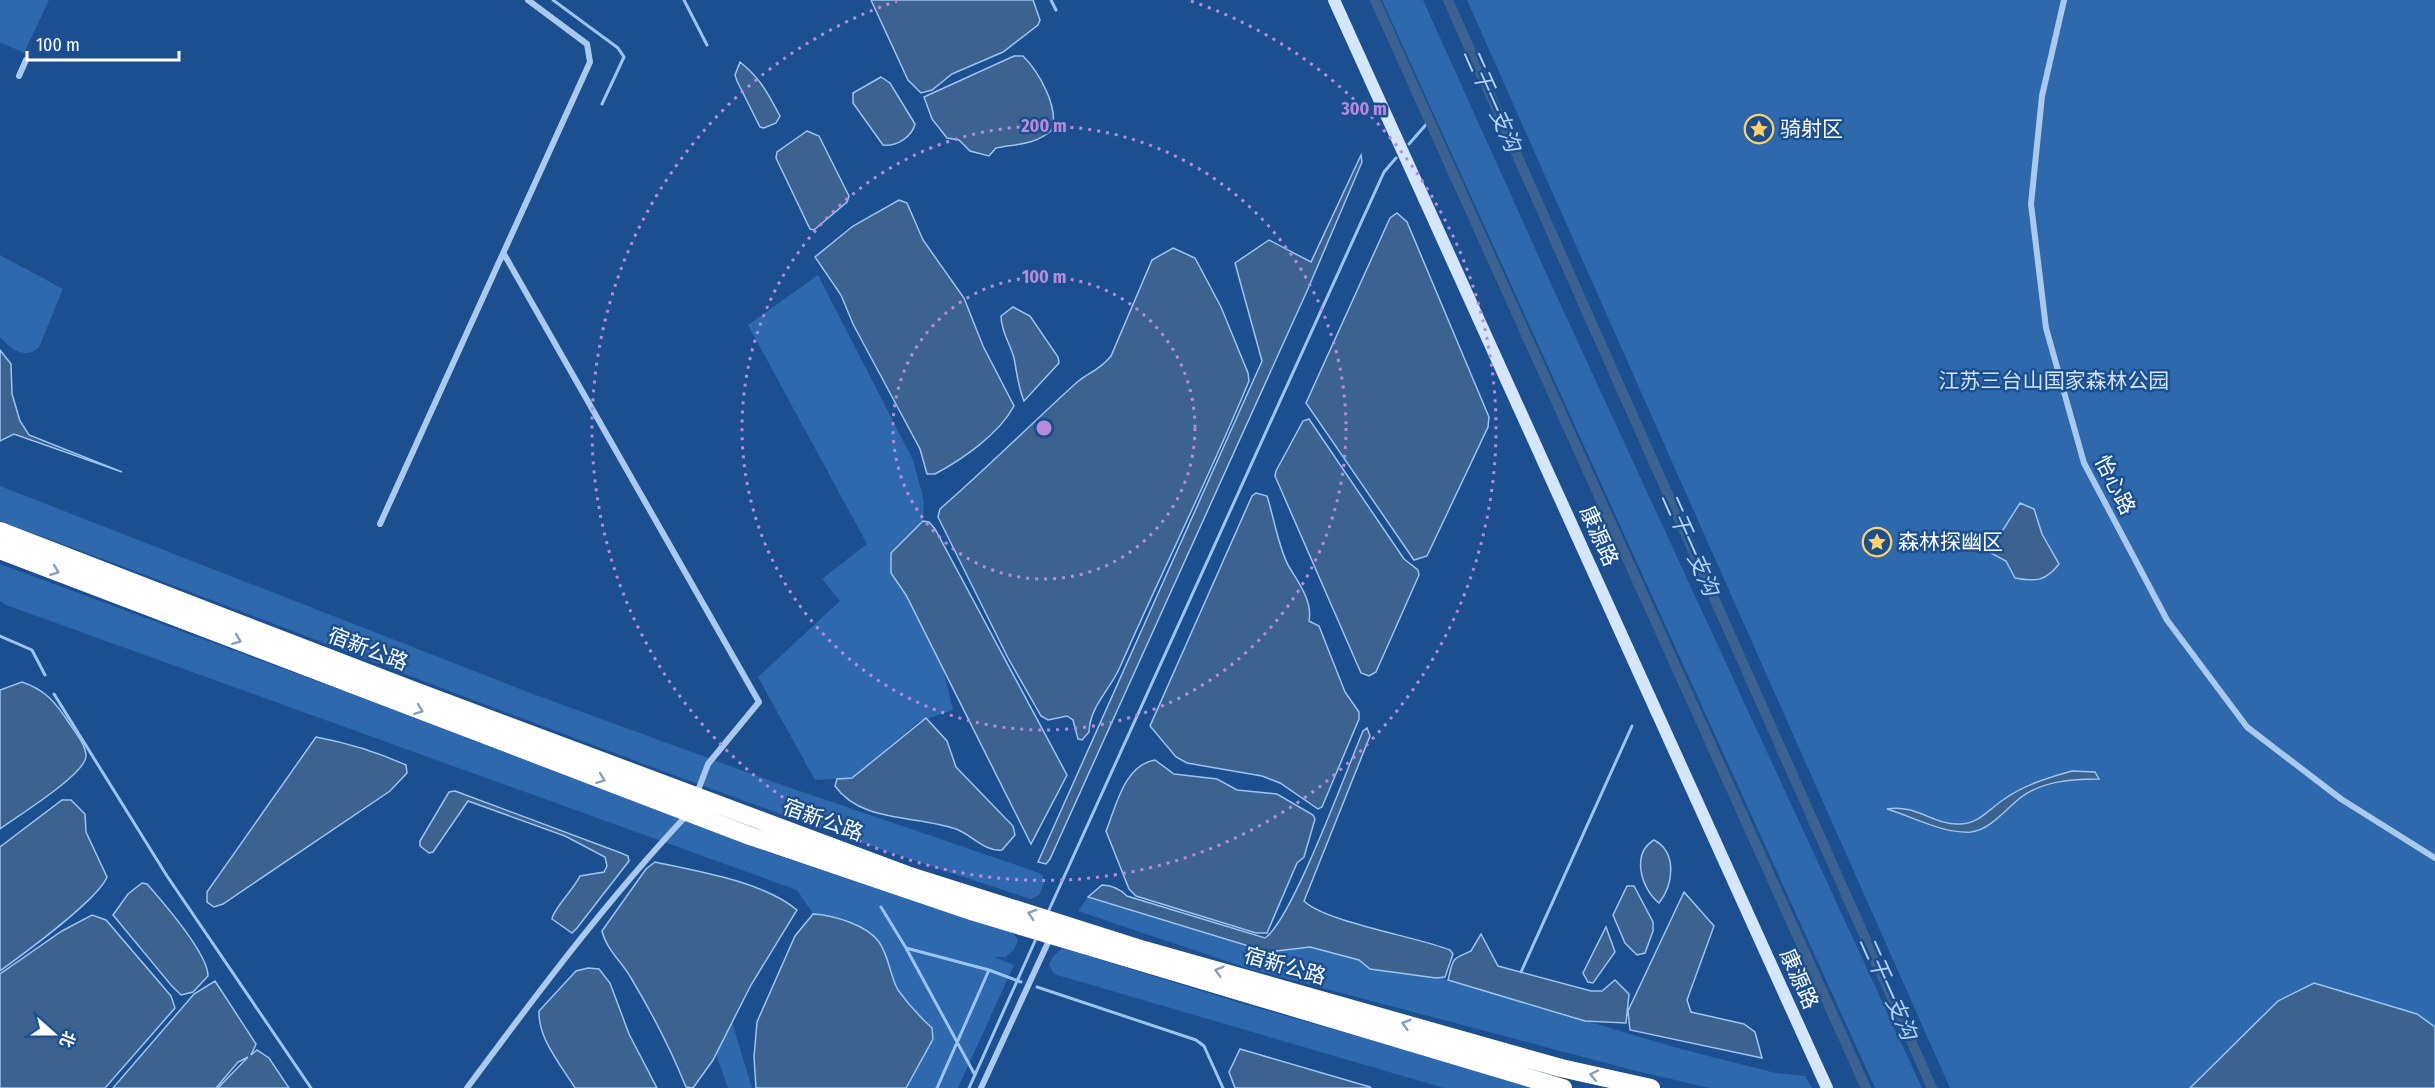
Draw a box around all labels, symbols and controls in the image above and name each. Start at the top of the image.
scale bar [27,24,178,62]
text: 100 m [36,34,80,56]
water label: 二干一支沟 [1457,44,1528,158]
text: 300 m [1340,98,1387,120]
place icon: 骑射区 [1743,113,1775,145]
text: 200 m [1020,115,1067,137]
place label: 骑射区 [1780,116,1843,142]
text: 100 m [1022,266,1066,288]
park label: 江苏三台山国家森林公园 [1939,368,2170,394]
centre of rings [1034,418,1054,438]
street label: 怡心路 [2089,451,2141,519]
water label: 二干一支沟 [1655,488,1726,602]
street label: 康源路 [1574,502,1624,570]
place icon: 森林探幽区 [1861,526,1893,558]
place label: 森林探幽区 [1898,529,2003,555]
one-way arrow [49,563,59,576]
street label: 宿新公路 [324,622,412,676]
one-way arrow [231,633,242,645]
one-way arrow [413,702,424,715]
one-way arrow [595,772,606,784]
street label: 宿新公路 [779,793,867,847]
one-way arrow [1027,909,1038,921]
water label: 二干一支沟 [1853,932,1924,1046]
street label: 宿新公路 [1241,942,1329,990]
street label: 康源路 [1774,945,1824,1013]
one-way arrow [1214,966,1225,978]
north arrow [24,1004,84,1064]
one-way arrow [1401,1019,1412,1031]
text: 北 [56,1028,79,1050]
one-way arrow [1590,1070,1600,1083]

